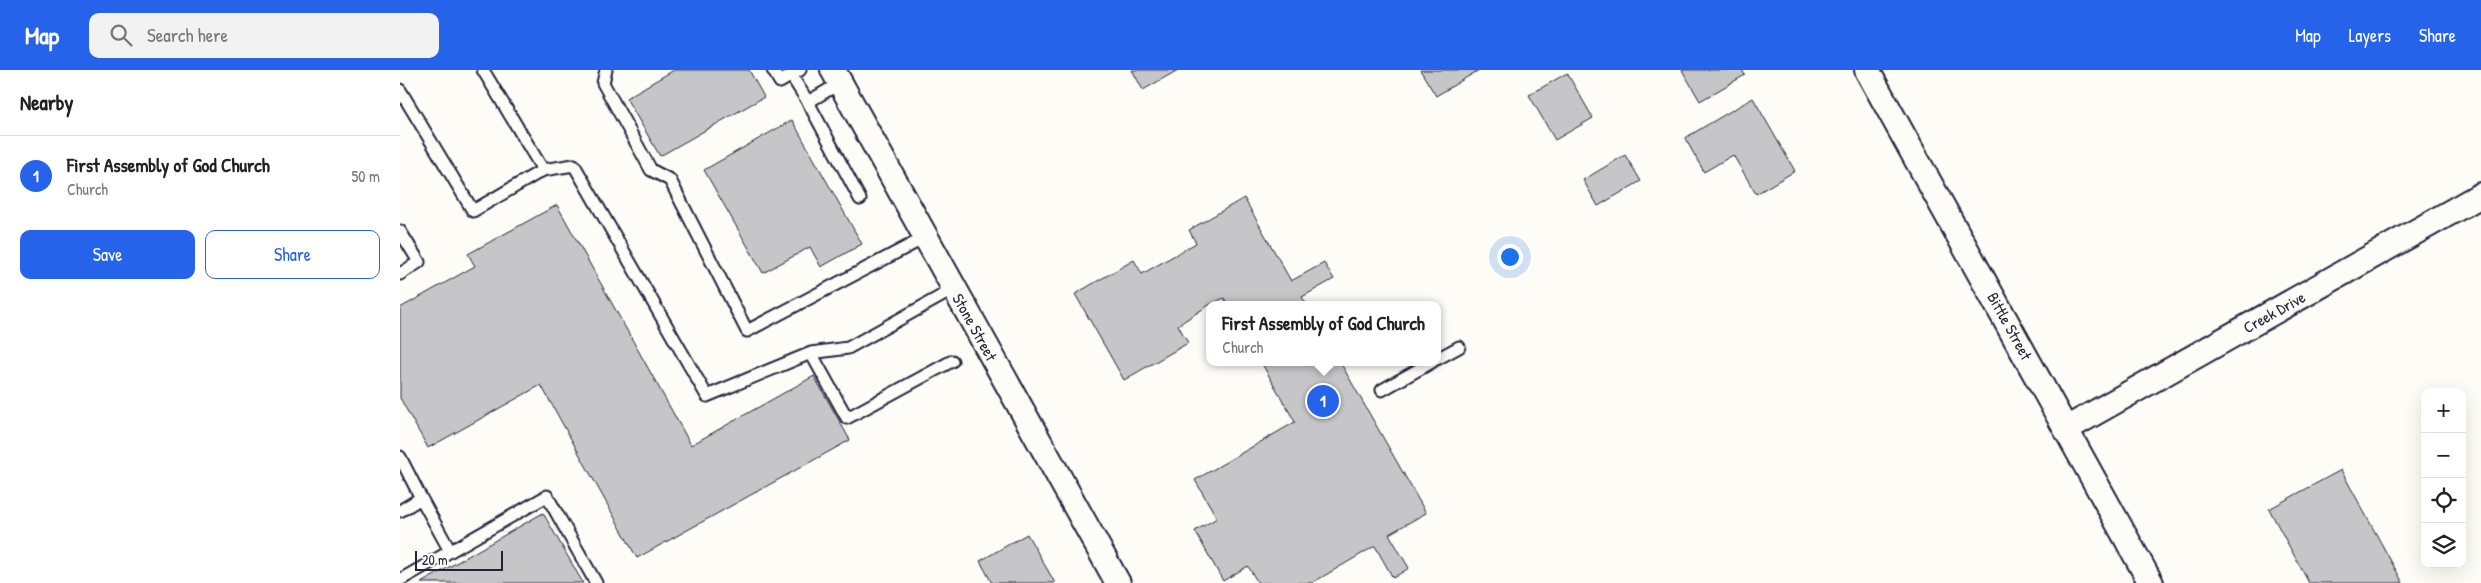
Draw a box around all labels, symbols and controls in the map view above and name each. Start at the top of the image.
search box [89,13,439,58]
text: Map [25,19,59,51]
icon: search [107,21,135,49]
text: Search here [147,22,228,48]
text: Map [2295,23,2321,48]
text: Layers [2349,23,2391,48]
text: Share [2419,23,2456,48]
text: Nearby [20,88,73,117]
text: First Assembly of God Church [67,152,270,178]
text: 1 [33,165,39,187]
text: 50 m [352,165,380,187]
text: Church [67,178,108,200]
button: Save [20,230,195,279]
button: Share [205,230,380,279]
your location [1497,244,1523,270]
street label: Creek Drive [2239,286,2310,338]
street label: Bittle Street [1982,288,2038,364]
street label: Stone Street [947,289,1003,365]
popup [1206,301,1441,366]
text: First Assembly of God Church [1222,310,1425,336]
text: Church [1222,336,1263,358]
pin: 1 [1307,382,1339,420]
map controls [2421,388,2466,568]
button: + [2421,388,2466,433]
button: − [2421,433,2466,478]
button: locate [2421,478,2466,523]
button: layers [2421,523,2466,568]
scale bar [415,548,502,571]
text: 20 m [422,550,448,569]

